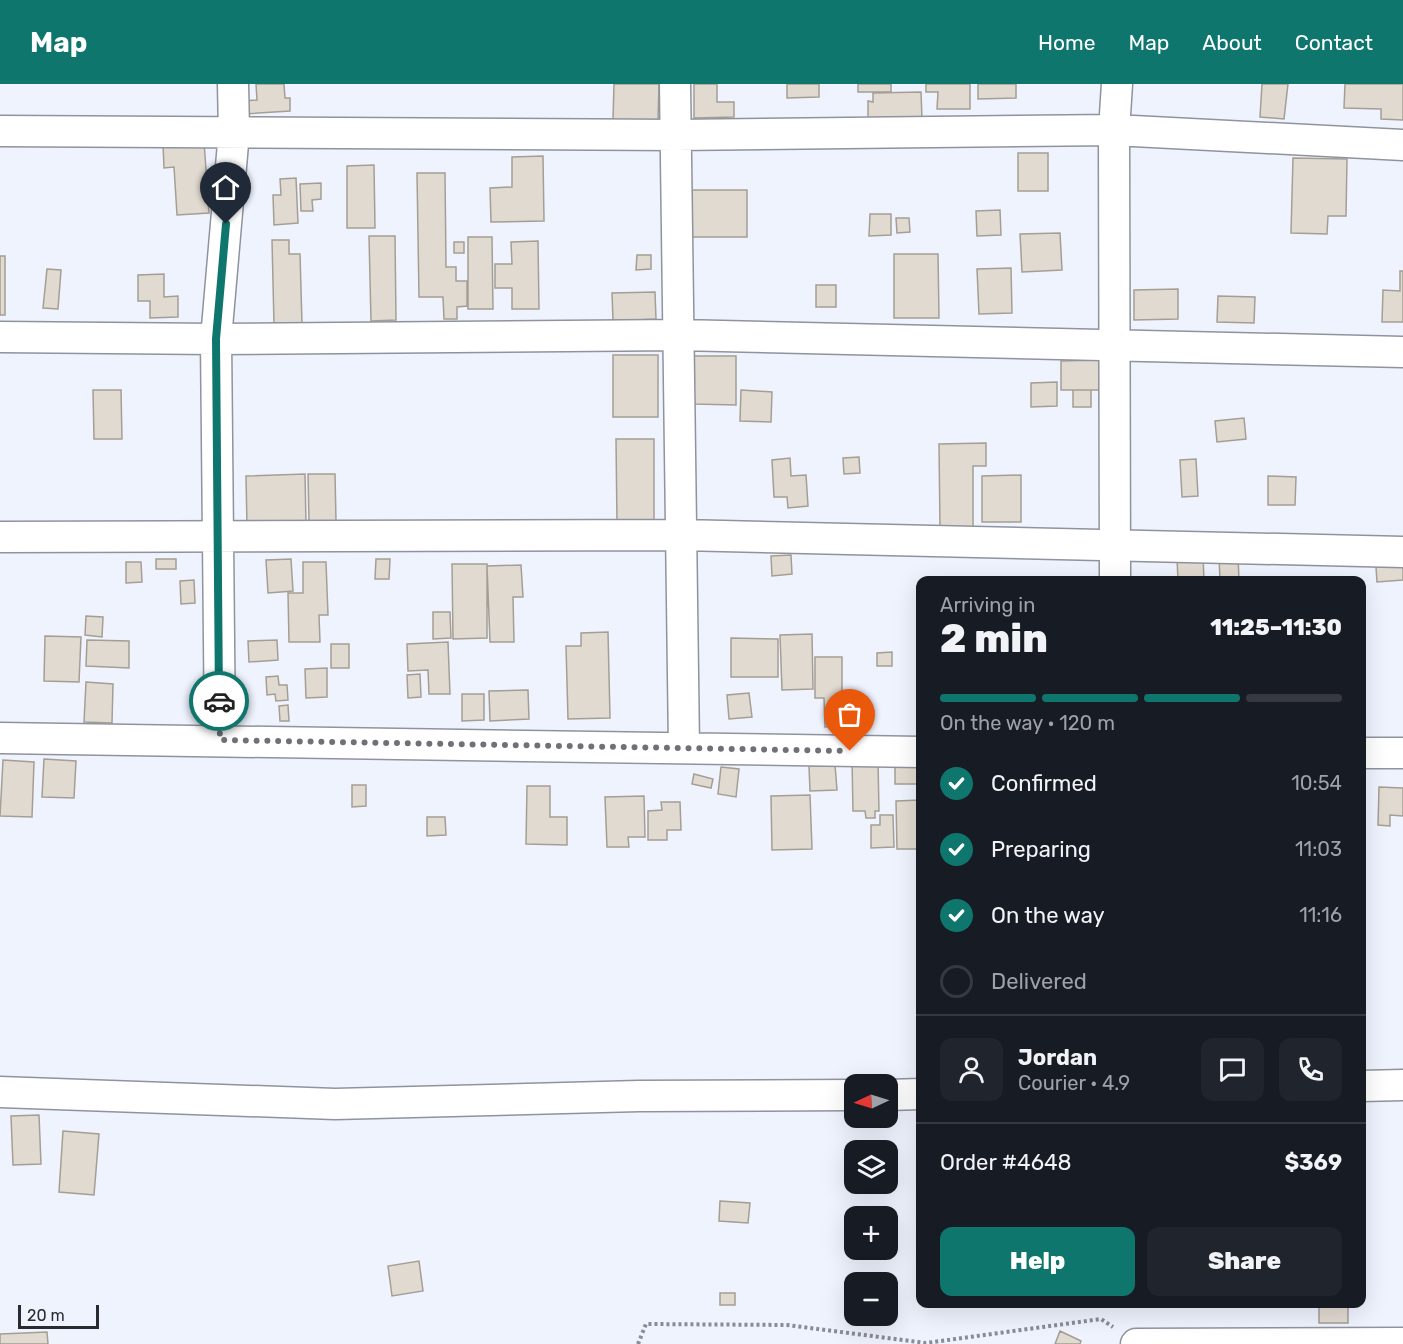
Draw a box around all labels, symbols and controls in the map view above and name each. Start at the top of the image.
text: Map [30,26,87,59]
text: Home [1038,30,1095,55]
text: Map [1128,30,1169,55]
text: About [1202,30,1262,55]
text: Contact [1295,30,1373,55]
pin [200,162,251,224]
icon: home [209,171,242,204]
text: Arriving in [940,593,1035,617]
text: 11:25–11:30 [1210,614,1342,641]
text: 2 min [940,616,1048,662]
courier [189,671,249,731]
icon: car [203,685,236,718]
pin [824,689,875,751]
icon: bag [833,698,866,731]
text: On the way · 120 m [940,711,1115,735]
icon: check [940,767,973,800]
text: Confirmed [991,770,1097,797]
text: 10:54 [1291,771,1342,795]
icon: check [940,833,973,866]
text: Preparing [991,836,1091,863]
text: 11:03 [1295,837,1342,861]
icon: check [940,899,973,932]
text: On the way [991,902,1105,929]
text: 11:16 [1299,903,1342,927]
text: Delivered [991,968,1087,995]
button: person [940,1038,1003,1101]
button: chat [1201,1038,1264,1101]
button: phone [1279,1038,1342,1101]
text: Jordan [1018,1044,1097,1071]
text: Courier · 4.9 [1018,1071,1130,1095]
north arrow [844,1074,898,1128]
map controls [844,1074,898,1326]
button: layers [844,1140,898,1194]
text: Order #4648 [940,1149,1072,1176]
text: $369 [1284,1149,1342,1176]
button: + [844,1206,898,1260]
button: Help [940,1227,1135,1296]
button: Share [1147,1227,1342,1296]
button: − [844,1272,898,1326]
scale bar [18,1302,99,1330]
text: 20 m [27,1306,65,1325]

